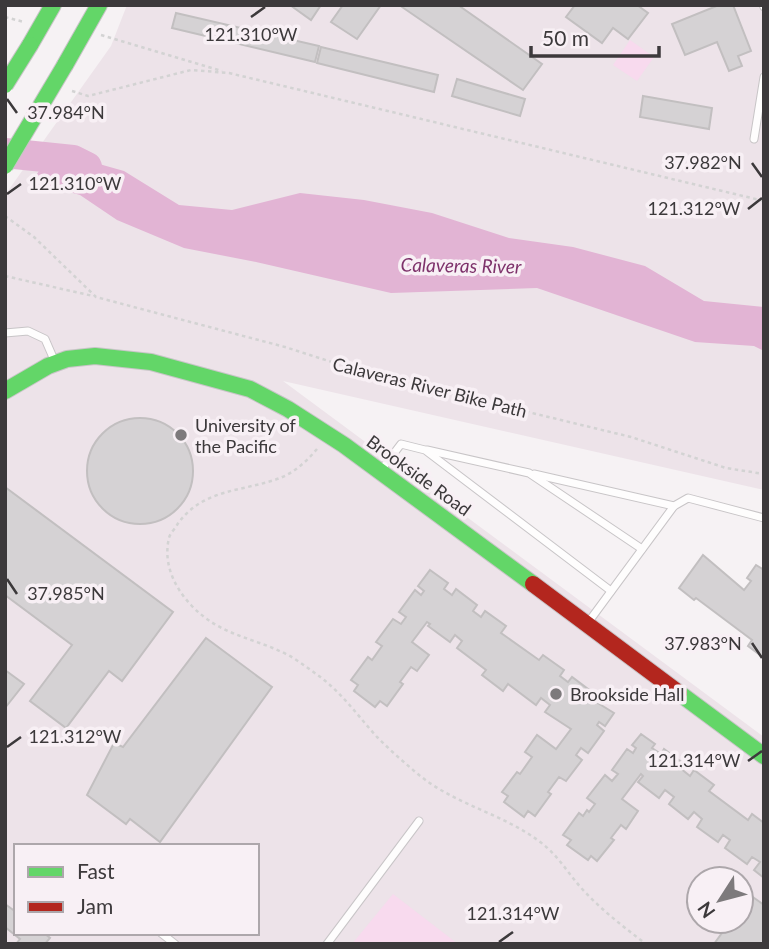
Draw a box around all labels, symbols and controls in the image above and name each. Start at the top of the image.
scale bar [531,14,659,58]
text: 121.310°W [205,23,298,45]
text: 50 m [542,25,589,50]
text: 37.984°N [27,101,105,123]
text: 37.982°N [664,151,742,173]
text: 121.310°W [29,172,122,194]
text: 121.312°W [648,197,741,219]
water label: Calaveras River [400,252,522,278]
street label: Calaveras River Bike Path [331,352,529,422]
place label: University of the Pacific [195,414,296,457]
marker: University of the Pacific [173,427,189,443]
street label: Brookside Road [363,430,475,520]
text: 37.985°N [27,582,105,604]
text: 37.983°N [664,632,742,654]
place label: Brookside Hall [570,683,684,705]
marker: Brookside Hall [548,686,564,702]
text: 121.312°W [29,725,122,747]
text: 121.314°W [648,749,741,771]
legend [14,844,259,935]
text: Fast [77,858,115,883]
north arrow [685,865,755,935]
text: Jam [77,893,113,918]
text: N [692,898,719,923]
text: 121.314°W [467,902,560,924]

